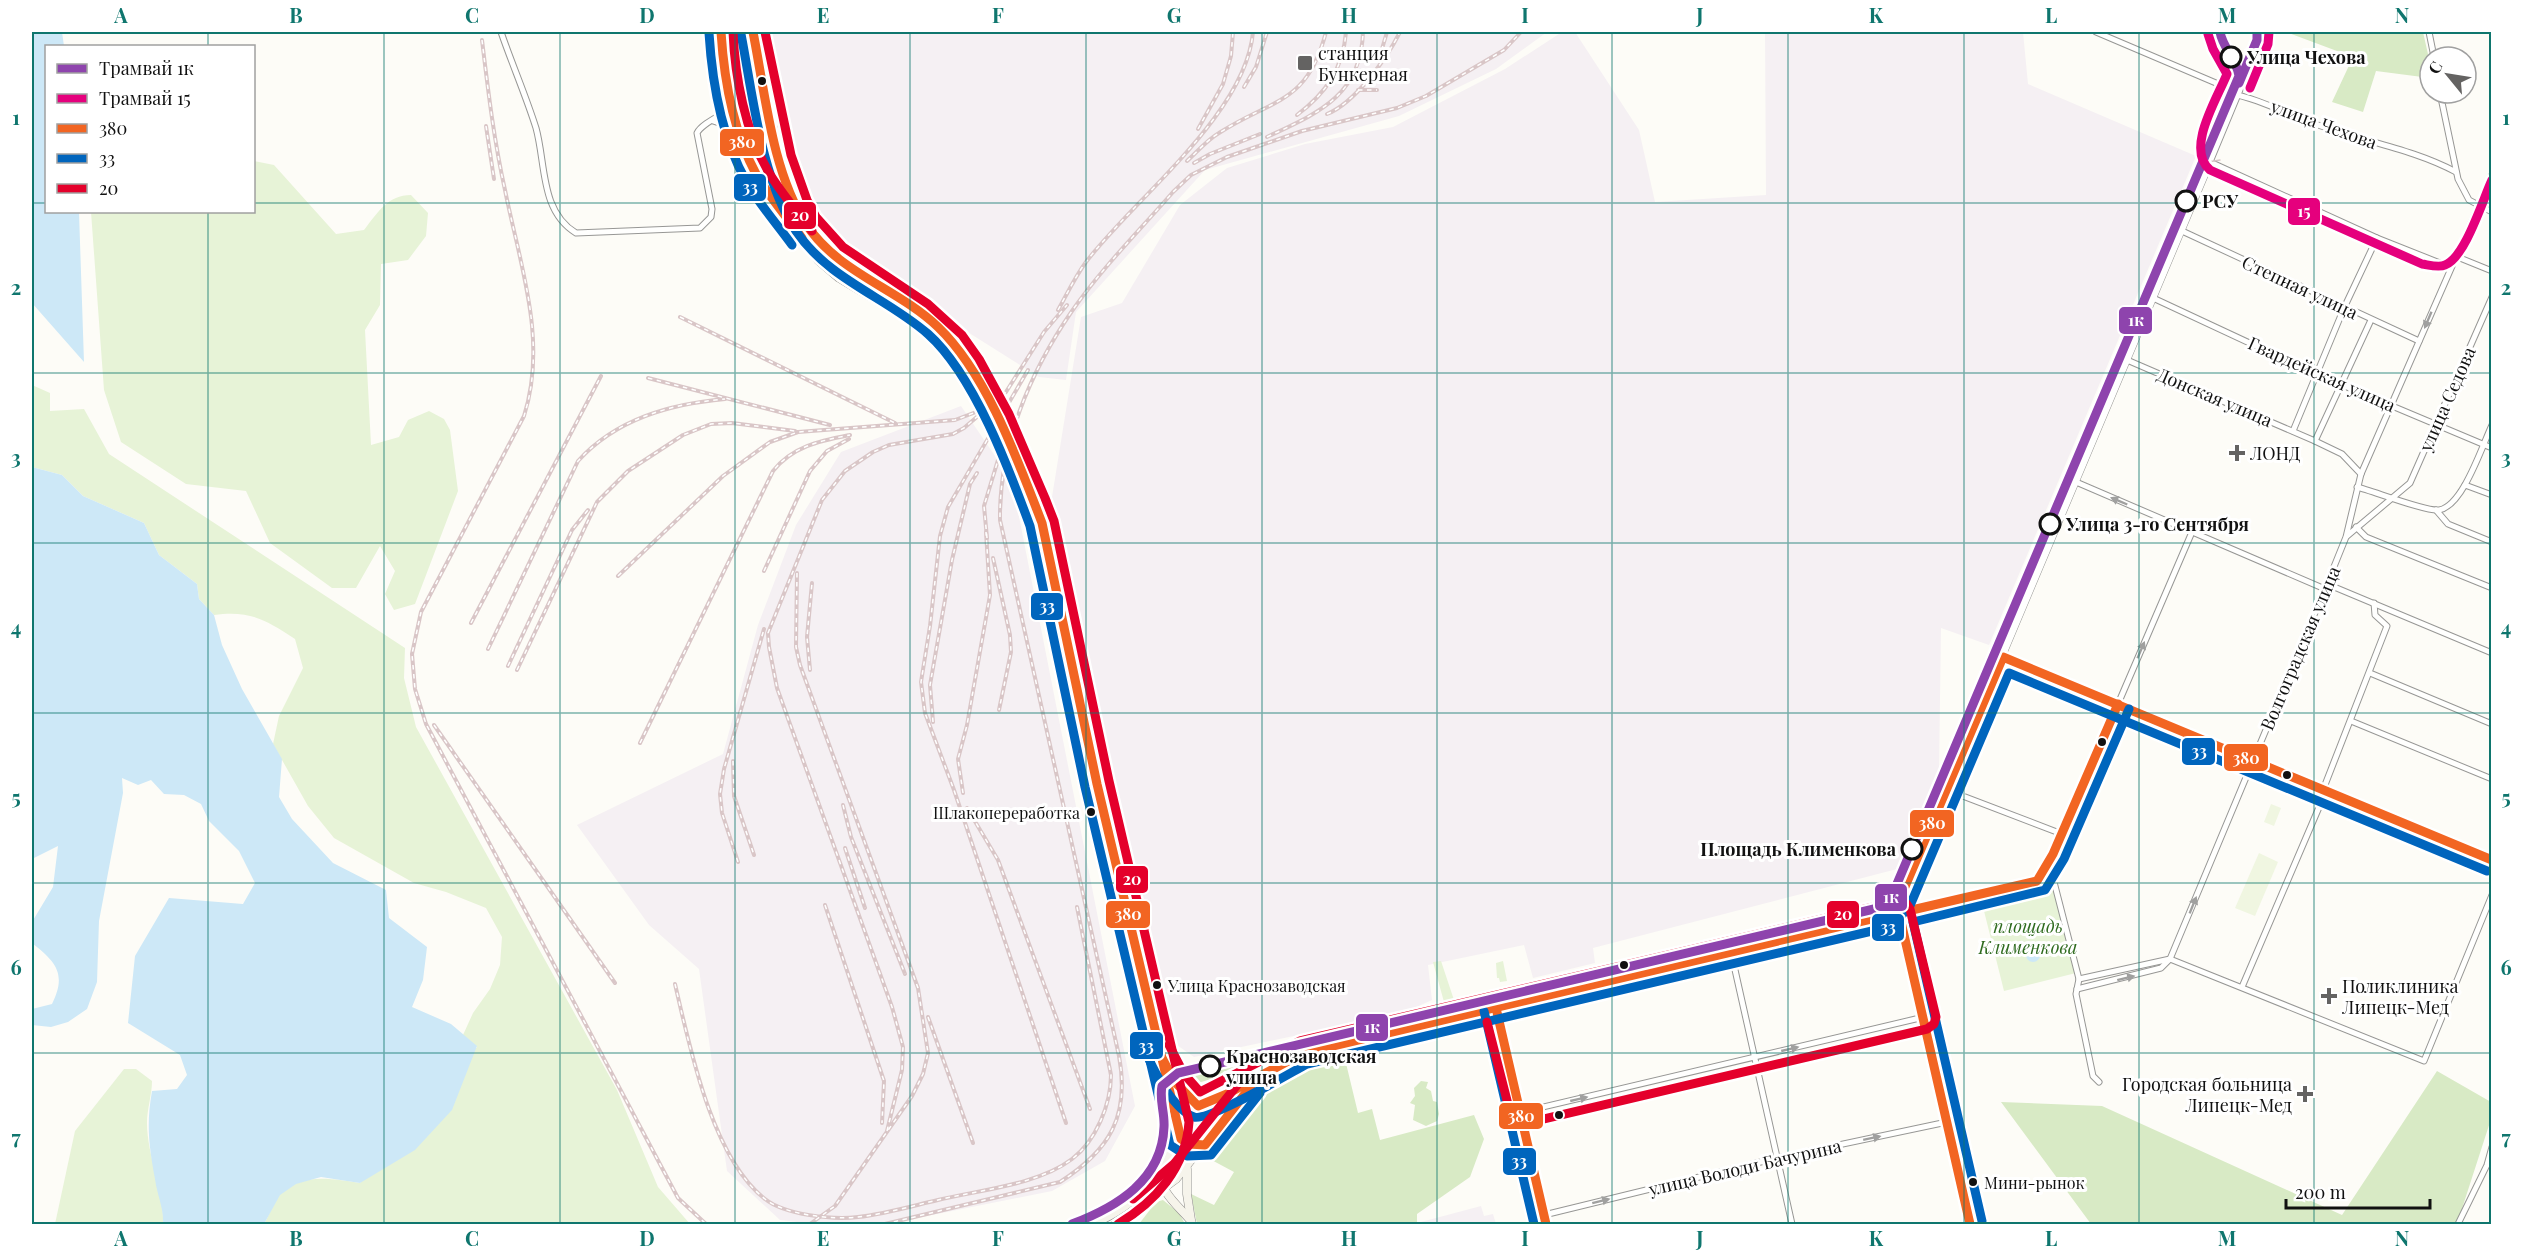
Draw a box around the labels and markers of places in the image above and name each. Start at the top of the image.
place label: станция Бункерная [1318,41,1408,86]
place label: Улица Чехова [2246,45,2366,69]
marker: Улица Чехова [2220,46,2242,68]
marker: станция Бункерная [1296,54,1314,72]
unlabelled marker [756,75,768,87]
place label: РСУ [2202,189,2239,213]
marker: РСУ [2175,190,2197,212]
place label: ЛОНД [2249,441,2300,465]
marker: ЛОНД [2228,444,2246,462]
place label: Улица 3-го Сентября [2065,512,2249,536]
marker: Улица 3-го Сентября [2039,513,2061,535]
unlabelled marker [2096,736,2108,748]
unlabelled marker [2281,769,2293,781]
place label: Шлакопереработка [933,802,1080,823]
marker: Шлакопереработка [1085,806,1097,818]
place label: Площадь Клименкова [1700,837,1897,861]
marker: Площадь Клименкова [1901,838,1923,860]
unlabelled marker [1618,959,1630,971]
place label: Поликлиника Липецк-Мед [2341,974,2459,1019]
place label: Улица Краснозаводская [1167,975,1346,996]
marker: Улица Краснозаводская [1151,979,1163,991]
marker: Поликлиника Липецк-Мед [2320,987,2338,1005]
place label: Краснозаводская улица [1225,1044,1377,1089]
marker: Краснозаводская улица [1199,1055,1221,1077]
place label: Городская больница Липецк-Мед [2122,1072,2293,1117]
marker: Городская больница Липецк-Мед [2296,1085,2314,1103]
unlabelled marker [1553,1109,1565,1121]
place label: Мини-рынок [1984,1172,2085,1193]
marker: Мини-рынок [1967,1176,1979,1188]

